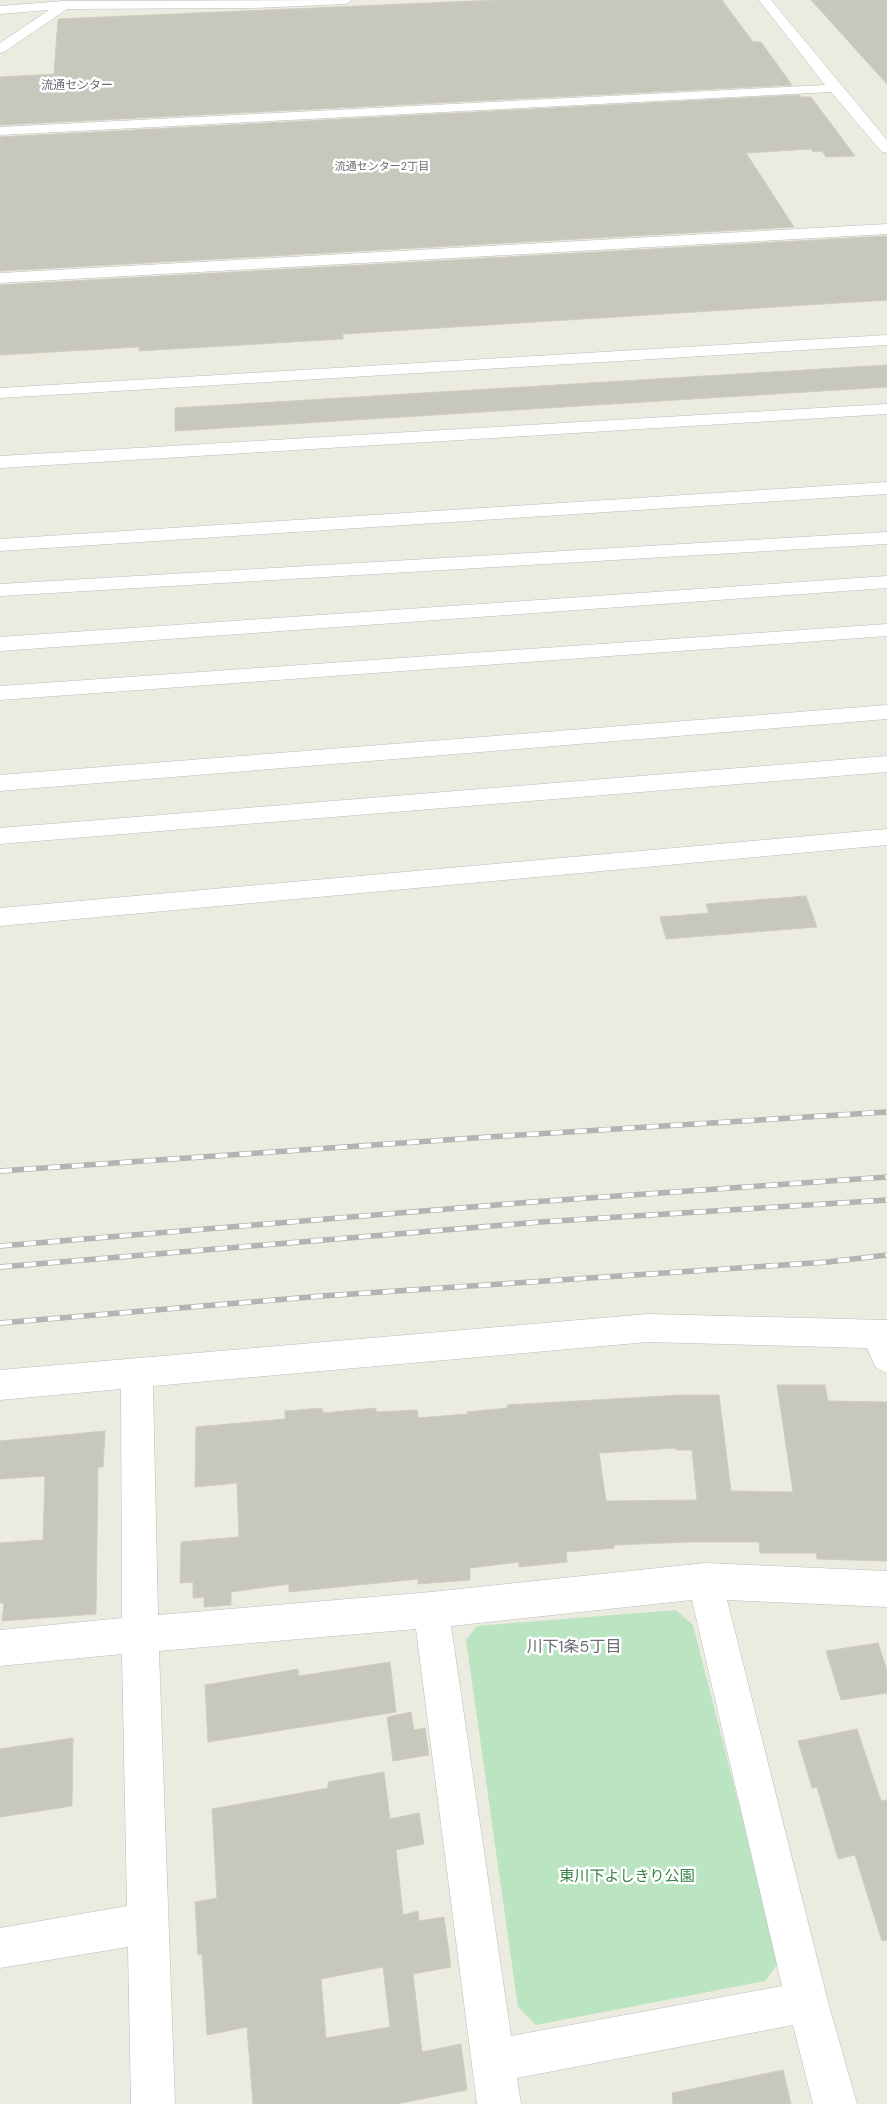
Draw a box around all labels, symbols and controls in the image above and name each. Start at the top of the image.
district label: 流通センター [41,79,113,93]
district label: 流通センター2丁目 [335,160,429,174]
district label: 川下1条5丁目 [527,1638,621,1658]
park label: 東川下よしきり公園 [560,1868,694,1886]

